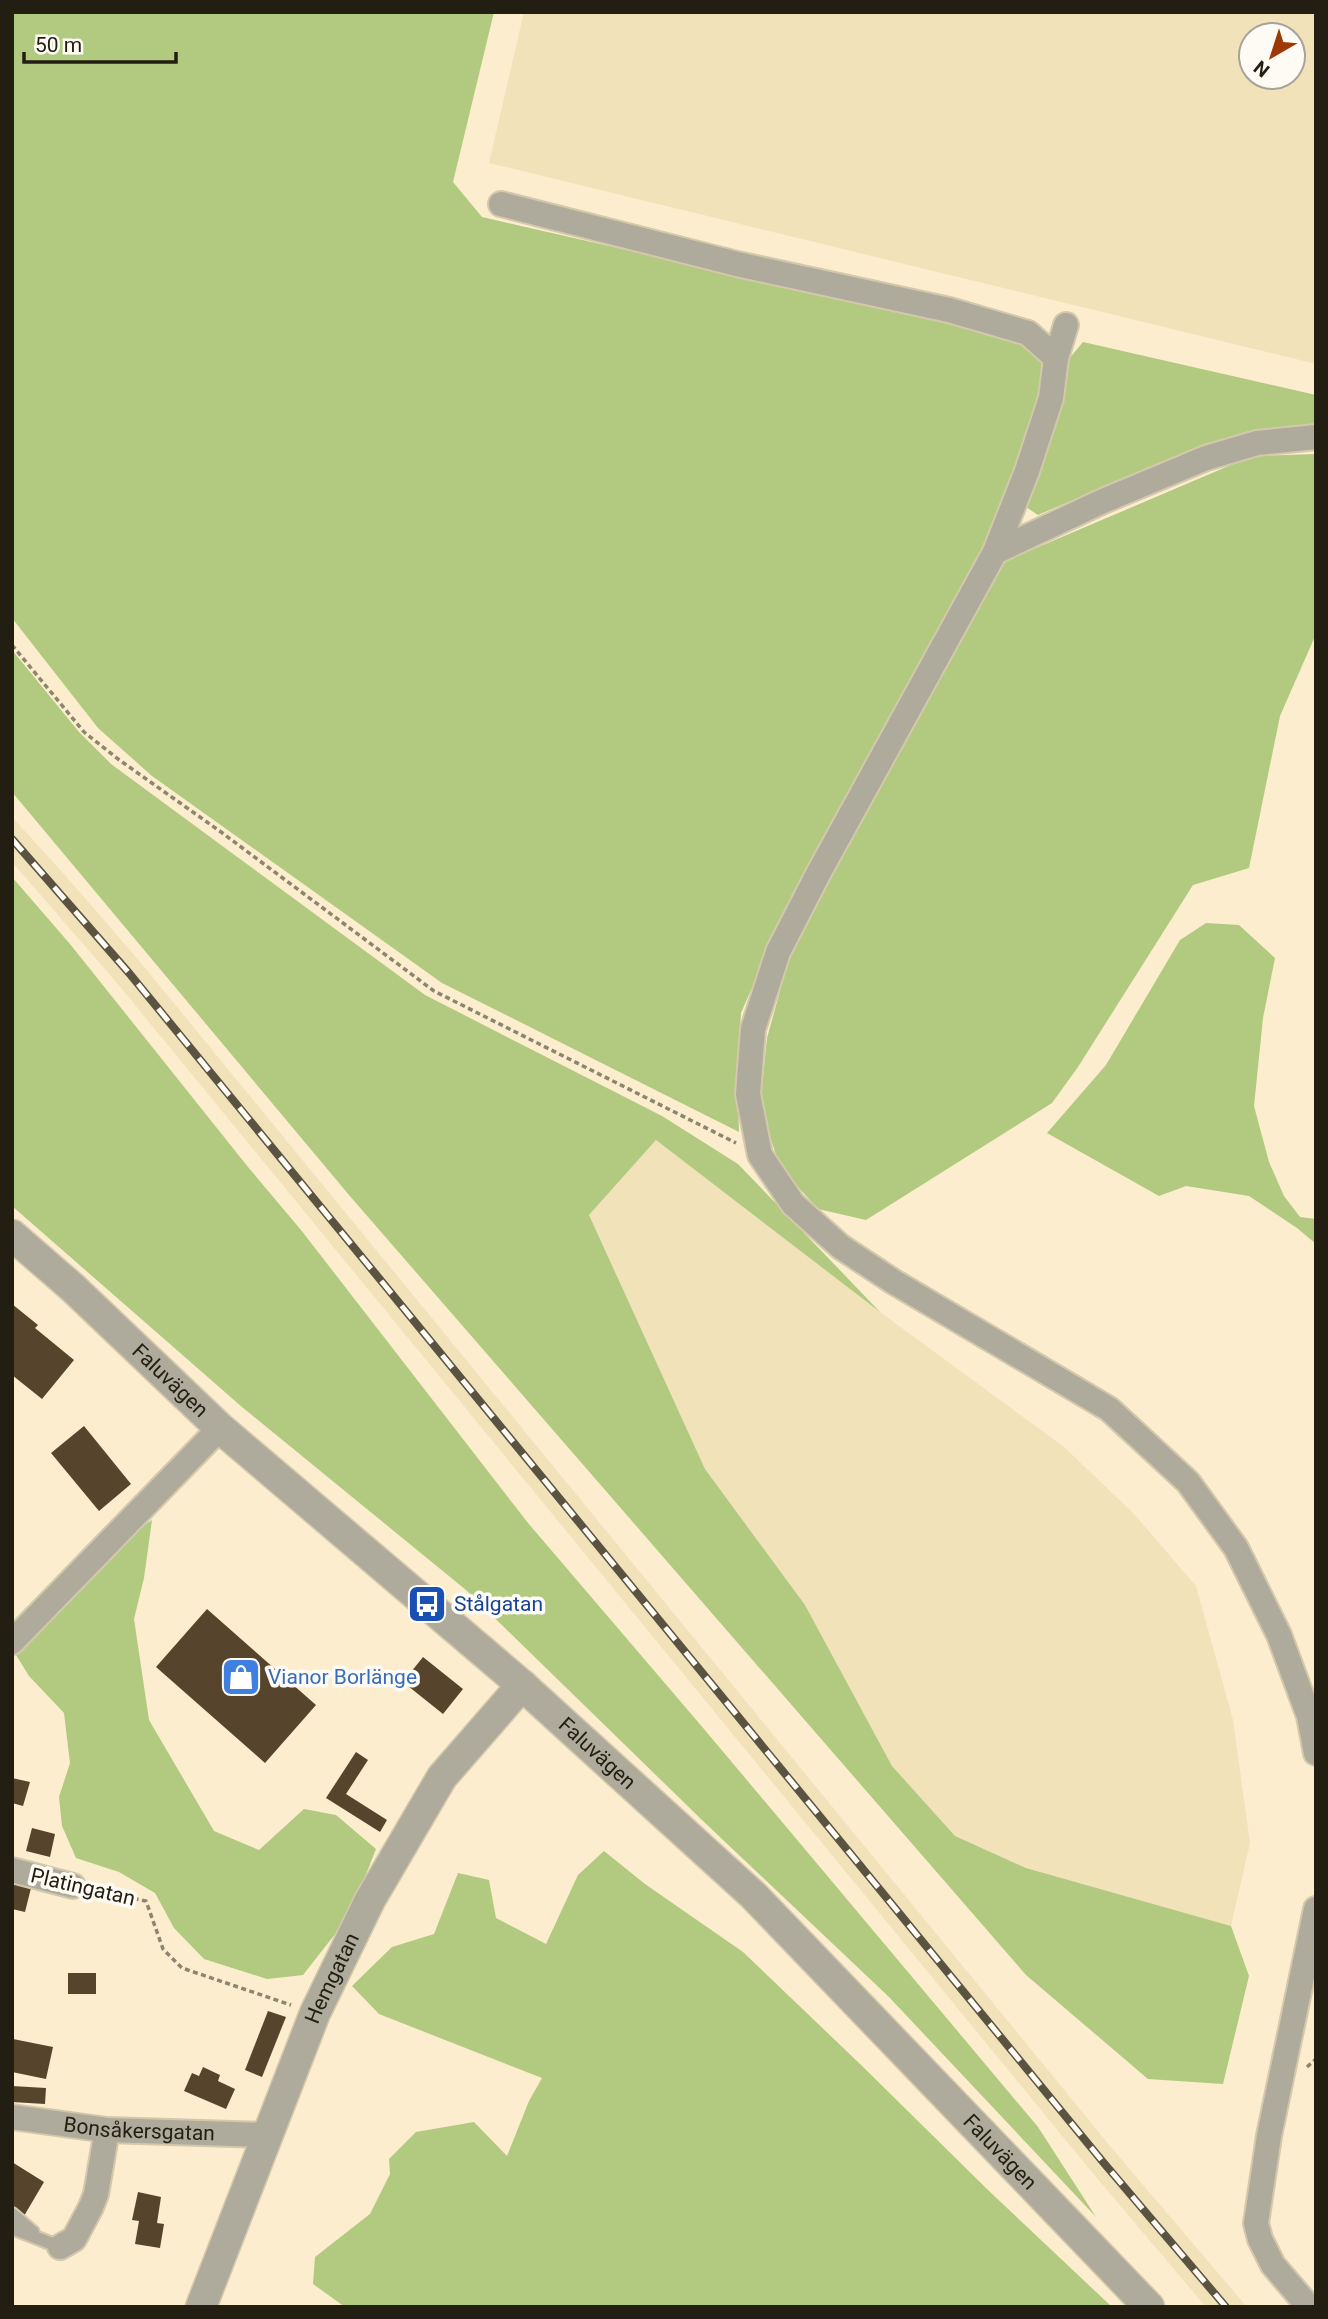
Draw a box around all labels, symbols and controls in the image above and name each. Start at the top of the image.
scale bar [24,21,177,65]
north arrow [1237,21,1307,91]
text: 50 m [35,33,82,57]
text: N [1249,56,1274,82]
street label: Faluvägen [127,1339,213,1422]
bus stop icon: Stålgatan [406,1583,448,1625]
place label: Stålgatan [454,1592,543,1616]
shop icon: Vianor Borlänge [220,1656,262,1698]
place label: Vianor Borlänge [268,1665,417,1689]
street label: Faluvägen [554,1712,641,1794]
street label: Platingatan [28,1863,138,1911]
street label: Hemgatan [300,1929,364,2027]
street label: Faluvägen [958,2109,1042,2195]
street label: Bonsåkersgatan [62,2112,215,2145]

